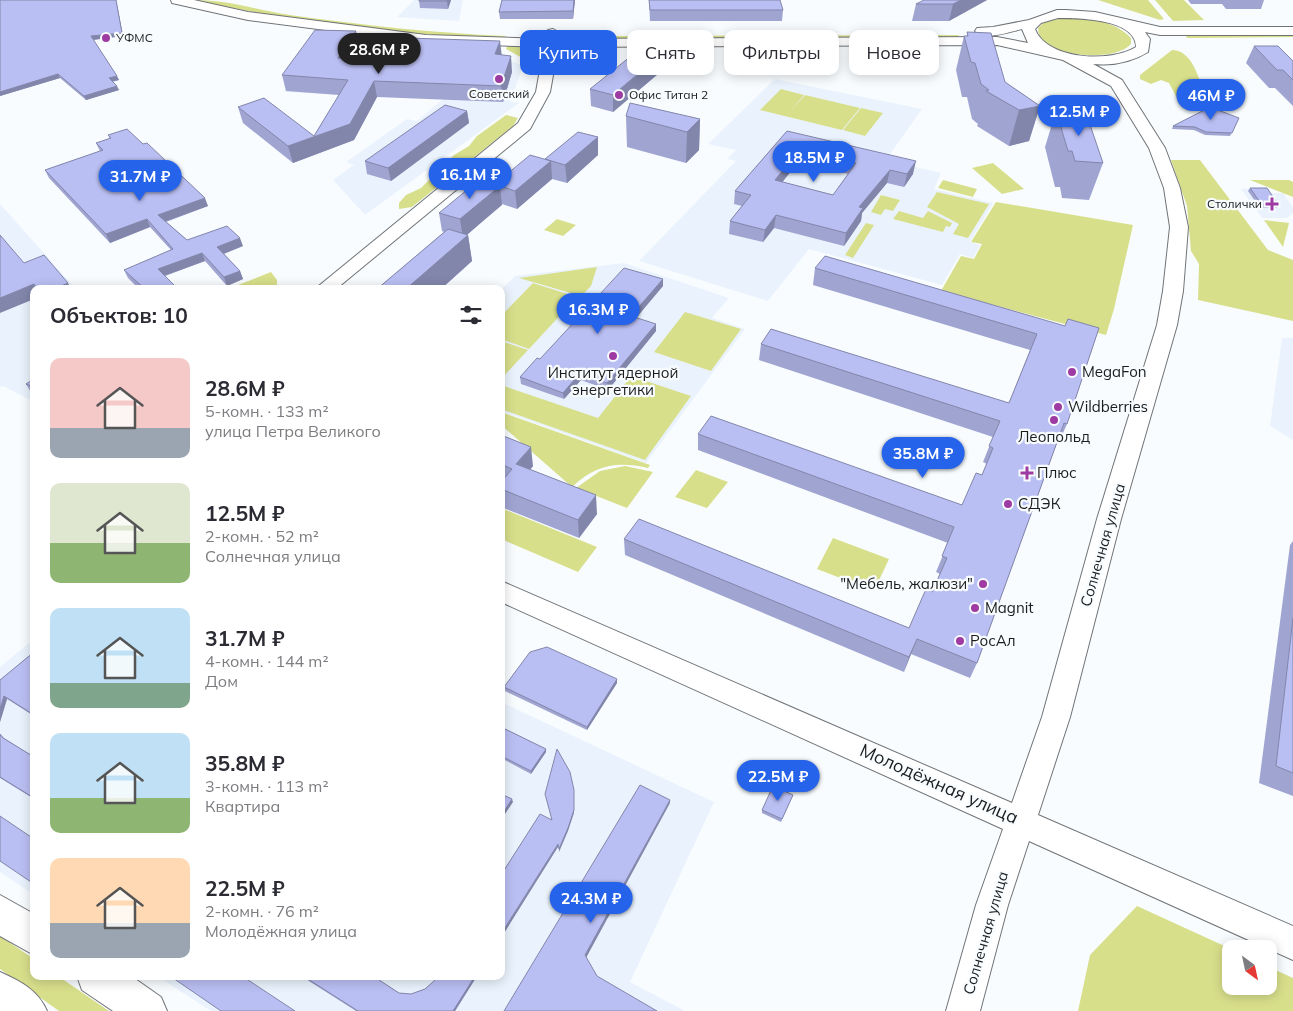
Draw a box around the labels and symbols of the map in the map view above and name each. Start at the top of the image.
place label: УФМС [115,30,153,45]
marker: УФМС [100,32,112,44]
pin: 28.6M ₽ [333,32,425,75]
marker: Советский [493,73,505,85]
pin: 46M ₽ [1176,78,1246,121]
place label: Советский [469,86,529,101]
place label: Офис Титан 2 [629,87,708,102]
marker: Офис Титан 2 [613,89,625,101]
pin: 12.5M ₽ [1033,94,1125,137]
pin: 18.5M ₽ [768,140,860,183]
pin: 16.1M ₽ [424,158,516,200]
pin: 31.7M ₽ [94,160,186,202]
place label: Столички [1207,196,1262,211]
marker: Столички [1266,198,1278,210]
pin: 16.3M ₽ [552,292,644,335]
marker: Институт ядерной энергетики [607,350,619,362]
place label: MegaFon [1082,362,1147,381]
place label: Институт ядерной энергетики [548,363,678,399]
marker: MegaFon [1066,366,1078,378]
place label: Wildberries [1068,397,1148,416]
marker: Wildberries [1052,401,1064,413]
marker: Леопольд [1048,414,1060,426]
place label: Леопольд [1018,427,1090,446]
pin: 35.8M ₽ [877,436,969,479]
place label: Плюс [1037,463,1077,482]
marker: Плюс [1021,467,1033,479]
street label: Солнечная улица [1076,481,1129,609]
place label: СДЭК [1018,494,1061,513]
marker: СДЭК [1002,498,1014,510]
place label: "Мебель, жалюзи" [840,574,973,593]
marker: "Мебель, жалюзи" [977,578,989,590]
place label: Magnit [985,598,1034,617]
marker: Magnit [969,602,981,614]
place label: РосАл [970,631,1016,650]
marker: РосАл [954,635,966,647]
street label: Молодёжная улица [856,738,1022,829]
pin: 22.5M ₽ [732,760,824,802]
street label: Солнечная улица [959,869,1012,997]
pin: 24.3M ₽ [545,882,637,924]
north arrow [1222,940,1278,995]

